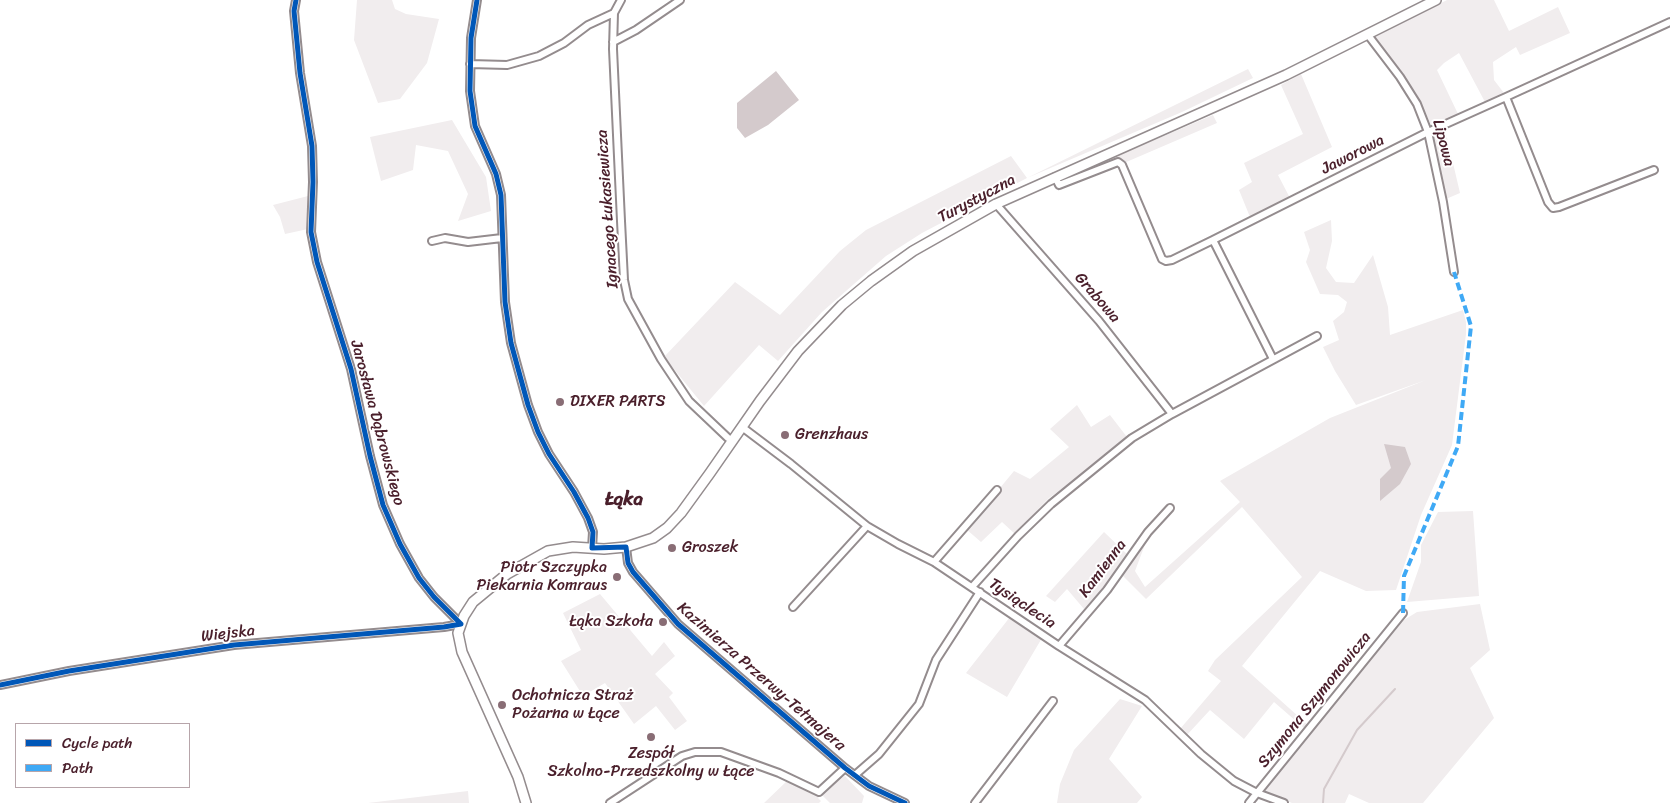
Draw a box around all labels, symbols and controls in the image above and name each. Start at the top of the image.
street label: Lipowa [1428,118,1458,168]
street label: Ignacego Łukasiewicza [593,129,623,289]
street label: Jaworowa [1318,131,1388,179]
street label: Turystyczna [935,171,1019,227]
street label: Grabowa [1070,269,1124,327]
street label: Jarosława Dąbrowskiego [346,338,408,508]
place label: DIXER PARTS [570,392,666,412]
marker: DIXER PARTS [554,396,566,408]
place label: Grenzhaus [795,425,868,445]
marker: Grenzhaus [779,429,791,441]
district label: Łąka [605,489,643,511]
street label: Kamienna [1075,536,1131,602]
place label: Groszek [682,538,738,558]
marker: Groszek [666,542,678,554]
place label: Piotr Szczypka Piekarnia Komraus [476,558,607,596]
marker: Piotr Szczypka Piekarnia Komraus [611,571,623,583]
street label: Tysiąclecia [985,575,1059,633]
street label: Kazimierza Przerwy-Tetmajera [673,599,849,755]
place label: Łąka Szkoła [569,612,653,632]
marker: Łąka Szkoła [657,616,669,628]
street label: Wiejska [200,621,256,647]
street label: Szymona Szymonowicza [1254,628,1376,772]
place label: Ochotnicza Straż Pożarna w Łące [512,686,633,724]
marker: Ochotnicza Straż Pożarna w Łące [496,699,508,711]
legend [15,723,190,788]
text: Cycle path [62,730,132,756]
marker: Zespół Szkolno-Przedszkolny w Łące [645,731,657,743]
place label: Zespół Szkolno-Przedszkolny w Łące [547,744,755,782]
text: Path [62,755,93,781]

